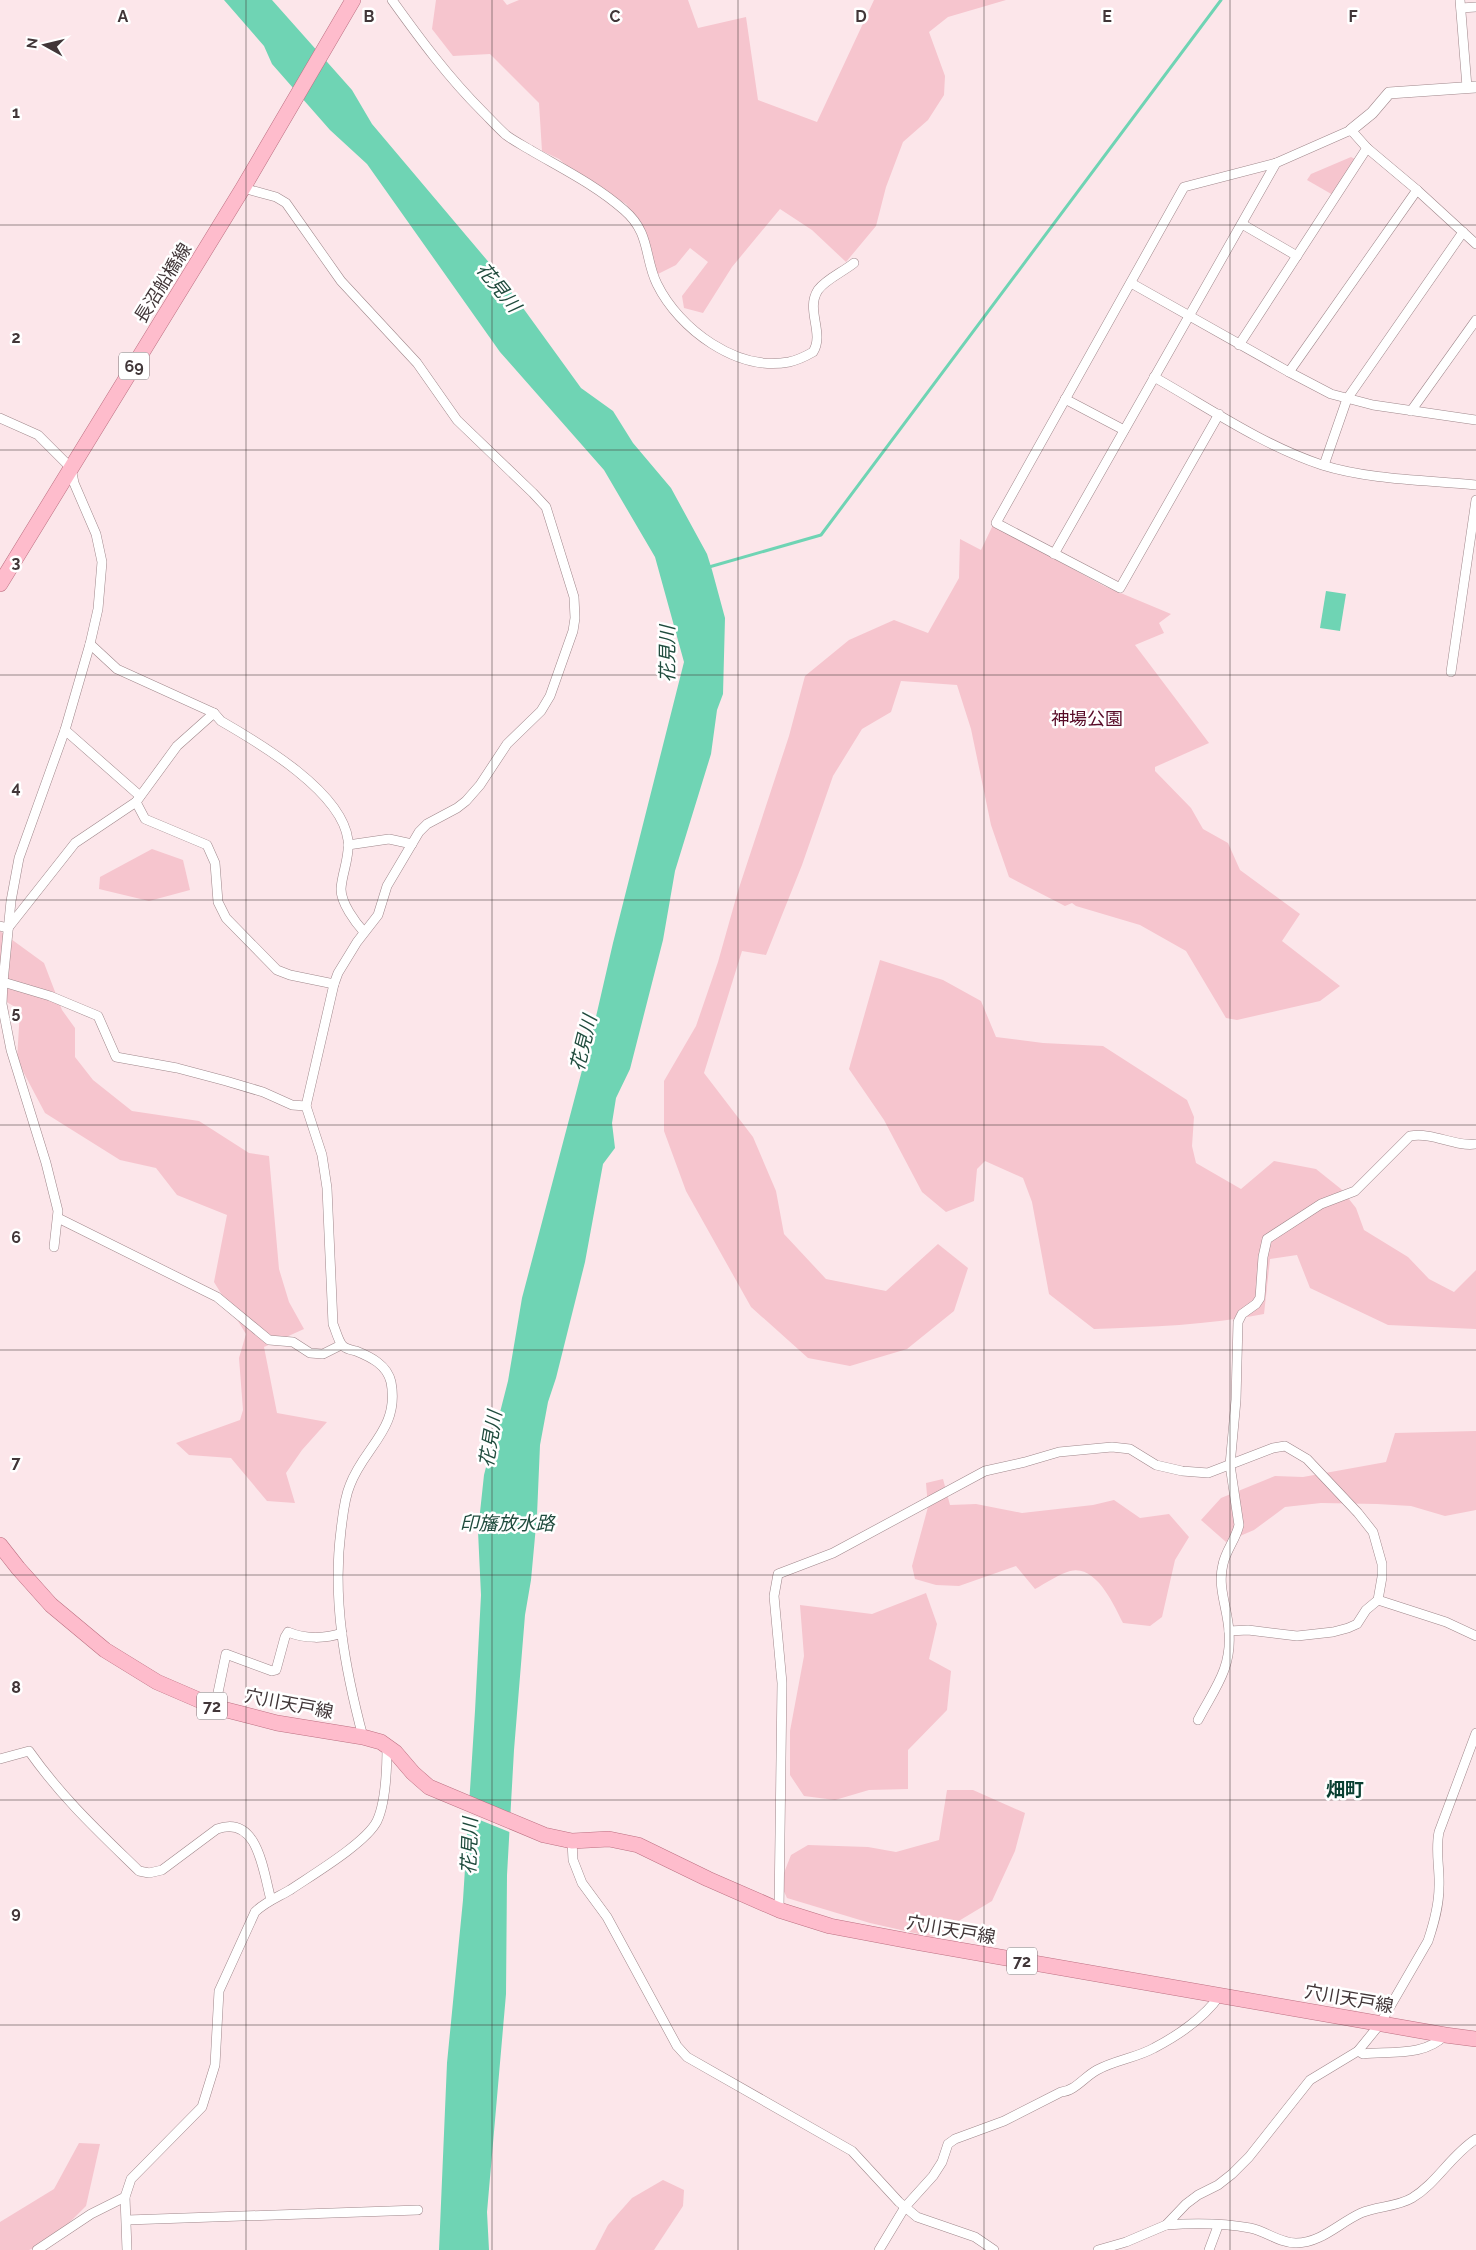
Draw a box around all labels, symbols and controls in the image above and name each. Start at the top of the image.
text: A [118,7,129,26]
text: B [364,7,375,26]
text: C [610,7,621,26]
text: D [855,7,867,26]
text: E [1102,7,1112,26]
text: F [1348,7,1358,26]
north arrow [20,20,70,70]
text: N [23,37,41,50]
text: 1 [12,103,20,122]
street label: 長沼船橋線 [130,239,195,326]
water label: 花見川 [473,258,527,318]
text: 2 [11,328,21,347]
road number: 69 [119,352,149,380]
text: 3 [12,553,21,572]
water label: 花見川 [656,624,678,683]
park label: 神場公園 [1051,708,1123,729]
text: 4 [11,778,21,797]
text: 5 [12,1003,21,1022]
water label: 花見川 [565,1011,601,1073]
text: 6 [11,1228,21,1247]
water label: 花見川 [475,1407,506,1469]
text: 7 [12,1453,21,1472]
water label: 印旛放水路 [459,1512,556,1534]
text: 8 [11,1678,21,1697]
street label: 穴川天戸線 [243,1685,335,1722]
road number: 72 [197,1692,227,1720]
district label: 畑町 [1326,1778,1364,1800]
water label: 花見川 [457,1815,481,1875]
text: 9 [11,1903,21,1922]
street label: 穴川天戸線 [905,1911,997,1948]
road number: 72 [1007,1948,1037,1974]
street label: 穴川天戸線 [1303,1980,1395,2017]

